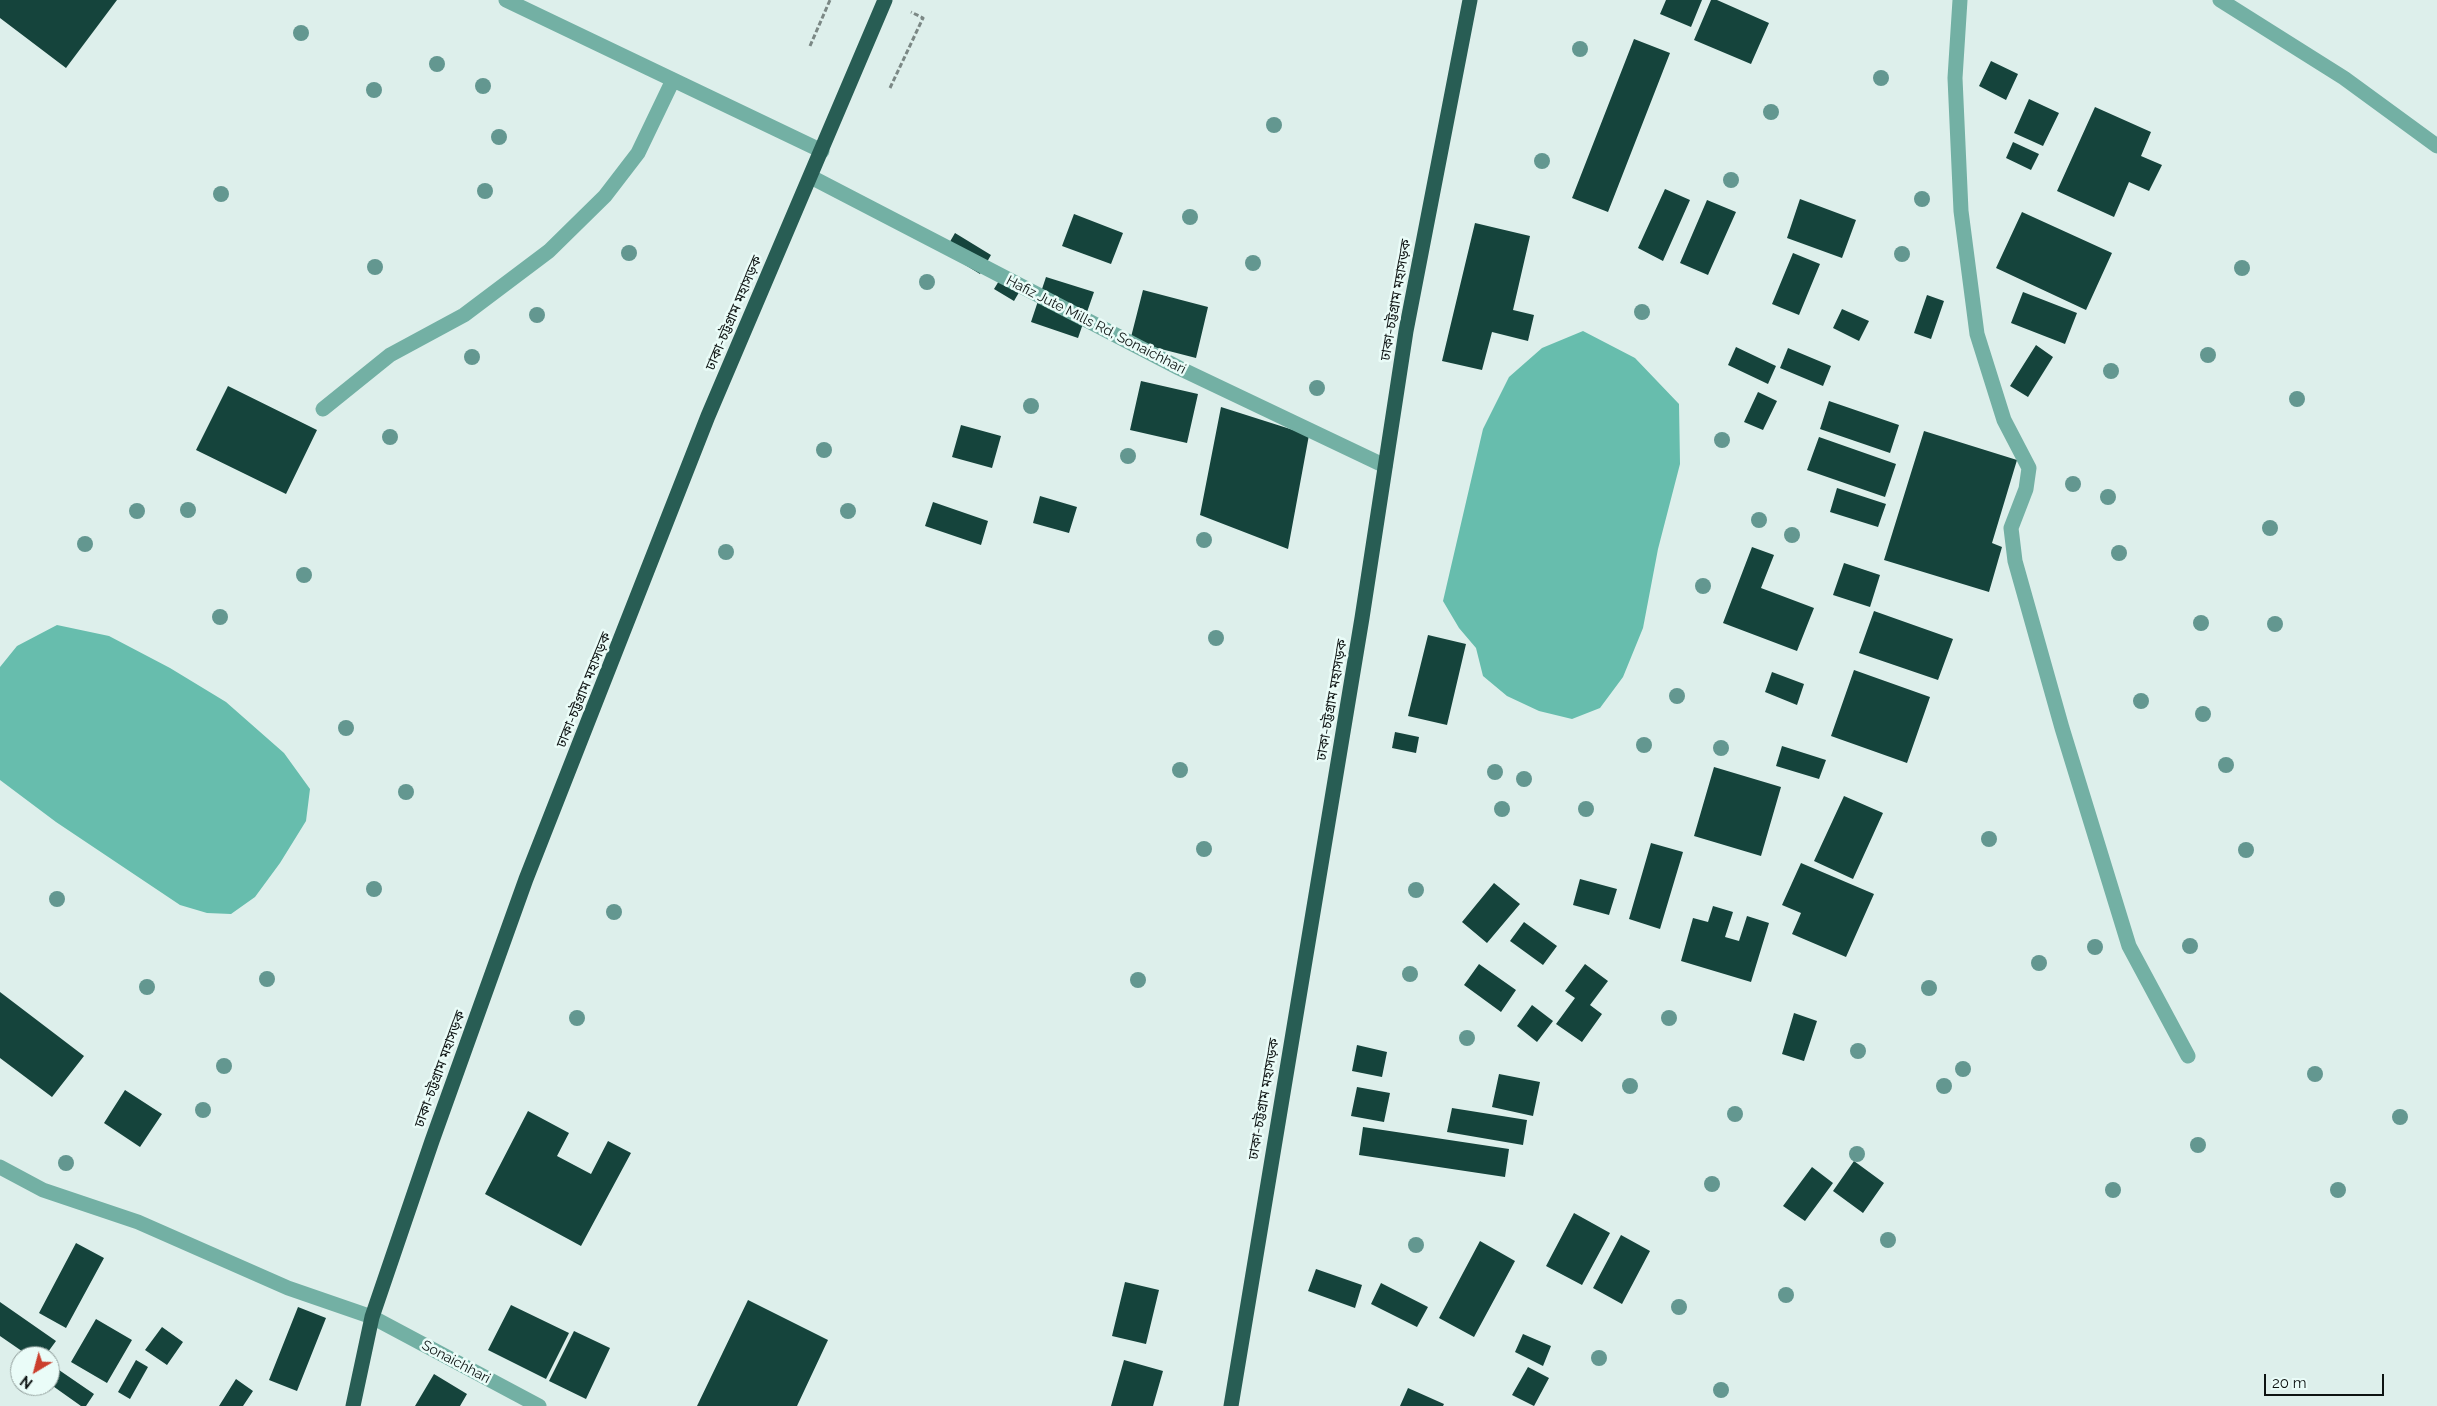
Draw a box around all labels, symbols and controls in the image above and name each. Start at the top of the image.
street label: ঢাকা-চট্টগ্রাম মহাসড়ক [1377,238,1415,362]
street label: ঢাকা-চট্টগ্রাম মহাসড়ক [702,253,766,373]
street label: Hafiz Jute Mills Rd, Sonaichhari [1003,272,1189,378]
street label: ঢাকা-চট্টগ্রাম মহাসড়ক [553,630,615,750]
street label: ঢাকা-চট্টগ্রাম মহাসড়ক [1313,638,1351,762]
street label: ঢাকা-চট্টগ্রাম মহাসড়ক [411,1008,469,1130]
street label: ঢাকা-চট্টগ্রাম মহাসড়ক [1245,1037,1283,1161]
street label: Sonaichhari [419,1337,493,1387]
north arrow [10,1346,60,1396]
scale bar [2267,1364,2387,1396]
text: N [17,1373,36,1392]
text: 20 m [2272,1374,2307,1392]

